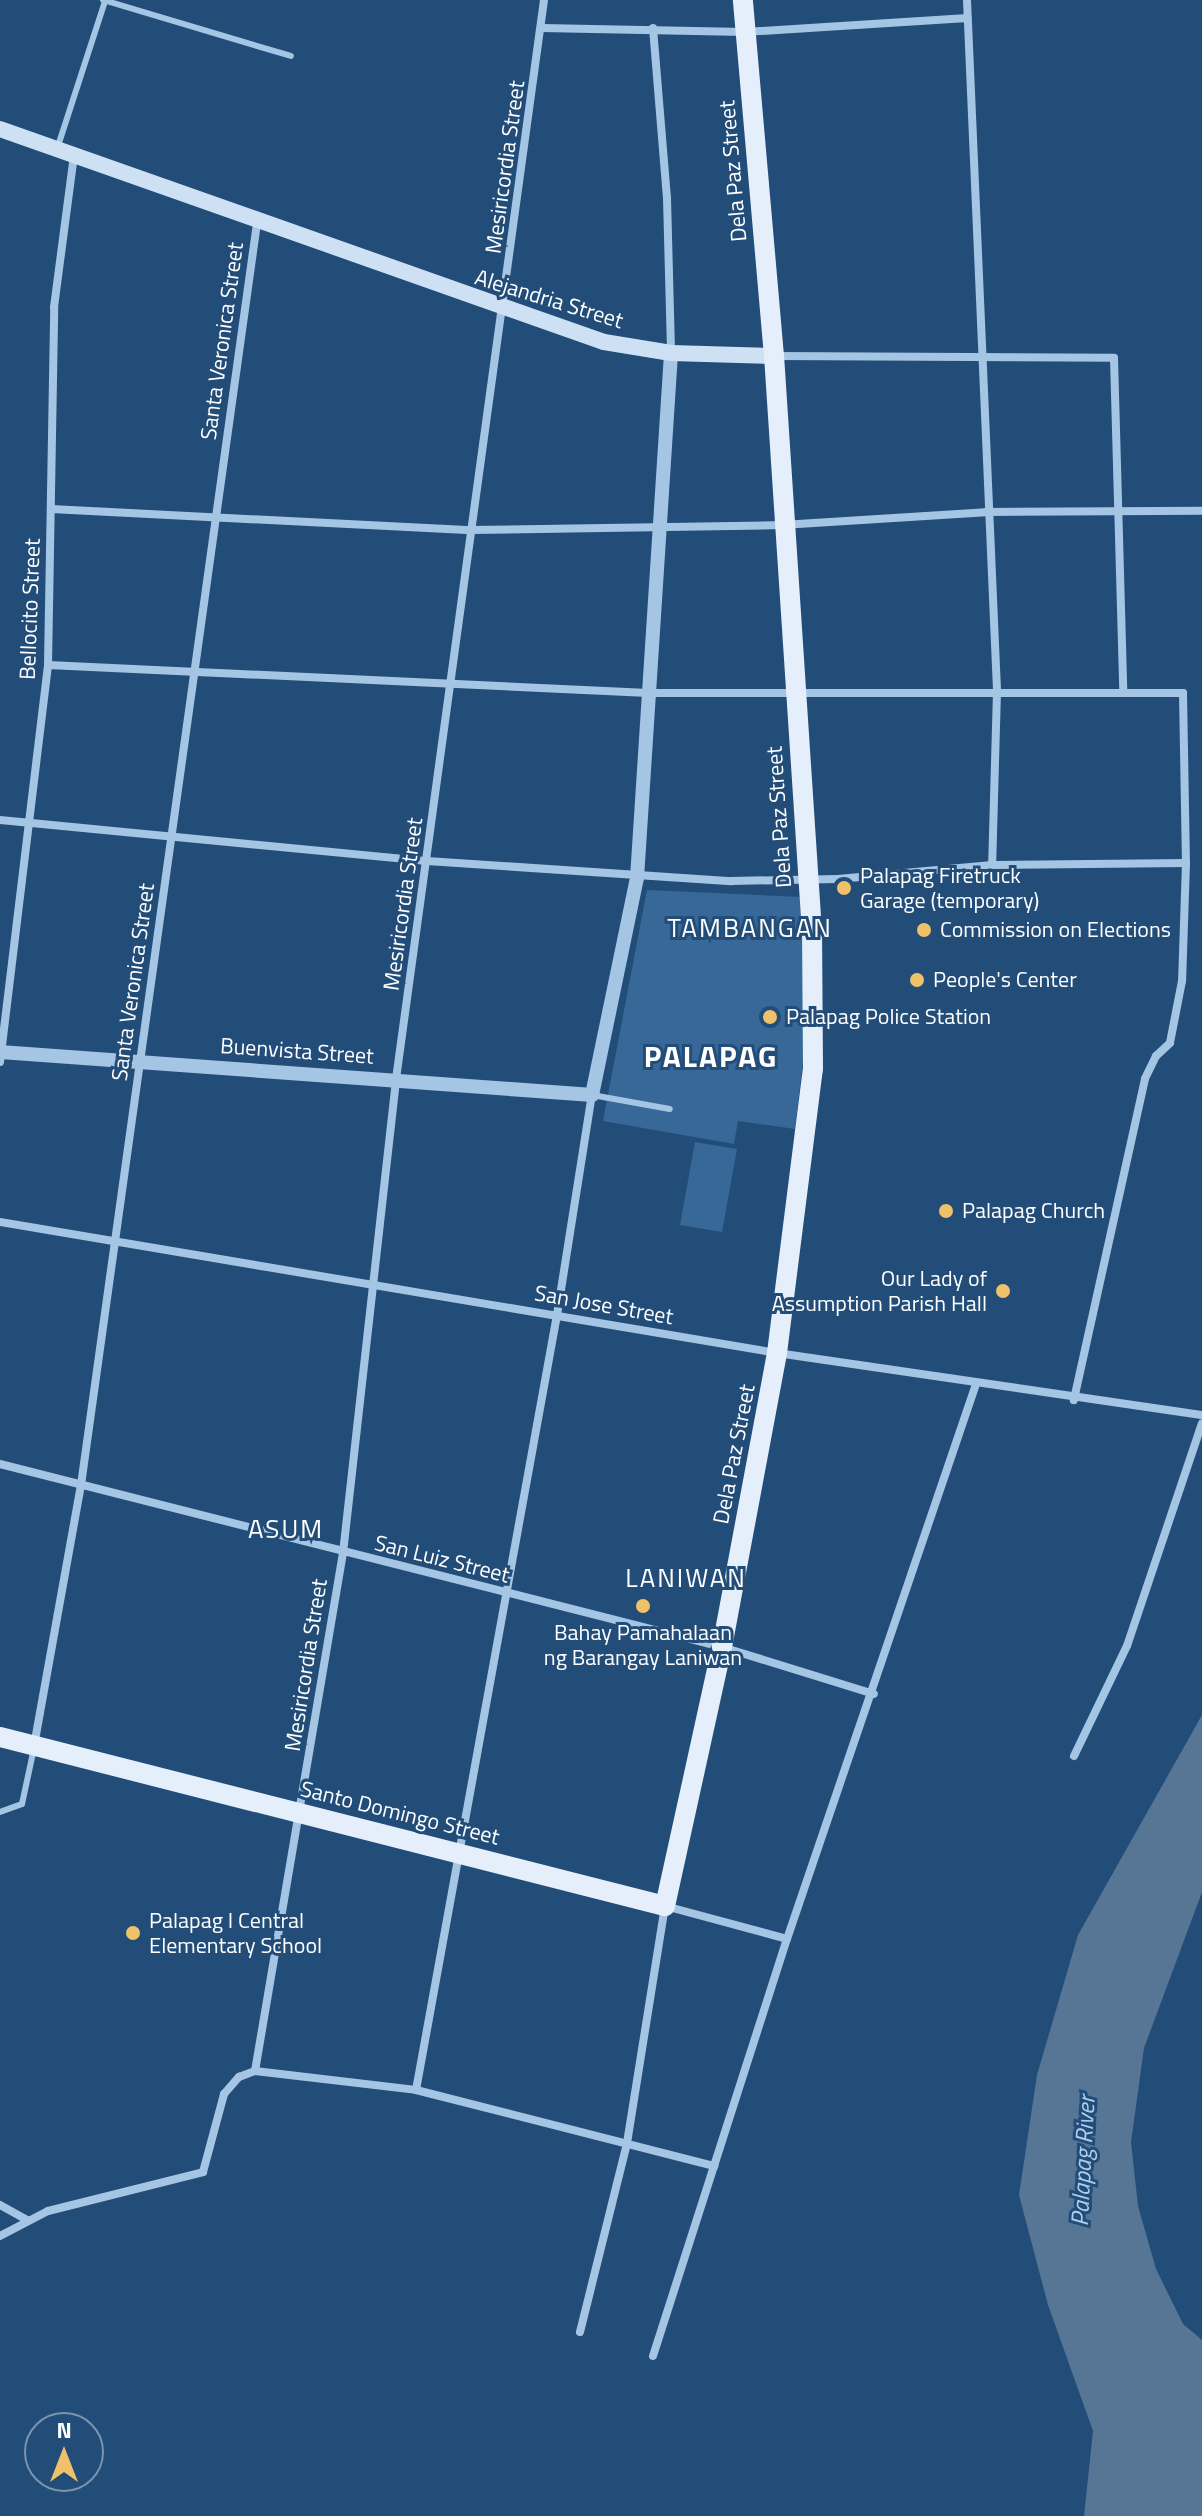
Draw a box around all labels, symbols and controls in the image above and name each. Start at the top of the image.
street label: Mesiricordia Street [480,79,530,255]
street label: Dela Paz Street [714,99,752,243]
street label: Santa Veronica Street [195,240,249,442]
street label: Alejandria Street [472,264,626,334]
street label: Bellocito Street [14,538,46,680]
street label: Dela Paz Street [761,745,797,889]
street label: Mesiricordia Street [378,816,428,992]
place label: Palapag Firetruck Garage (temporary) [860,862,1039,914]
marker: Palapag Firetruck Garage (temporary) [835,879,853,897]
street label: Santa Veronica Street [106,881,160,1083]
district label: TAMBANGAN [667,912,833,944]
place label: Commission on Elections [940,917,1171,943]
marker: Commission on Elections [915,921,933,939]
place label: People's Center [933,967,1077,993]
marker: People's Center [908,971,926,989]
place label: Palapag Police Station [786,1004,991,1030]
marker: Palapag Police Station [761,1008,779,1026]
street label: Buenvista Street [219,1032,375,1070]
district label: PALAPAG [644,1038,778,1074]
place label: Palapag Church [962,1198,1105,1224]
marker: Palapag Church [937,1202,955,1220]
place label: Our Lady of Assumption Parish Hall [772,1265,987,1316]
street label: San Jose Street [533,1280,675,1330]
marker: Our Lady of Assumption Parish Hall [994,1282,1012,1300]
street label: Dela Paz Street [708,1382,760,1526]
district label: ASUM [248,1513,324,1545]
street label: San Luiz Street [372,1529,512,1589]
district label: LANIWAN [625,1562,747,1594]
street label: Mesiricordia Street [279,1577,333,1753]
marker: Bahay Pamahalaan ng Barangay Laniwan [634,1597,652,1615]
place label: Bahay Pamahalaan ng Barangay Laniwan [544,1619,742,1670]
street label: Santo Domingo Street [298,1775,502,1851]
place label: Palapag I Central Elementary School [149,1907,322,1958]
marker: Palapag I Central Elementary School [124,1924,142,1942]
water label: Palapag River [1065,2095,1101,2227]
north arrow [24,2412,104,2492]
text: N [56,2413,72,2447]

